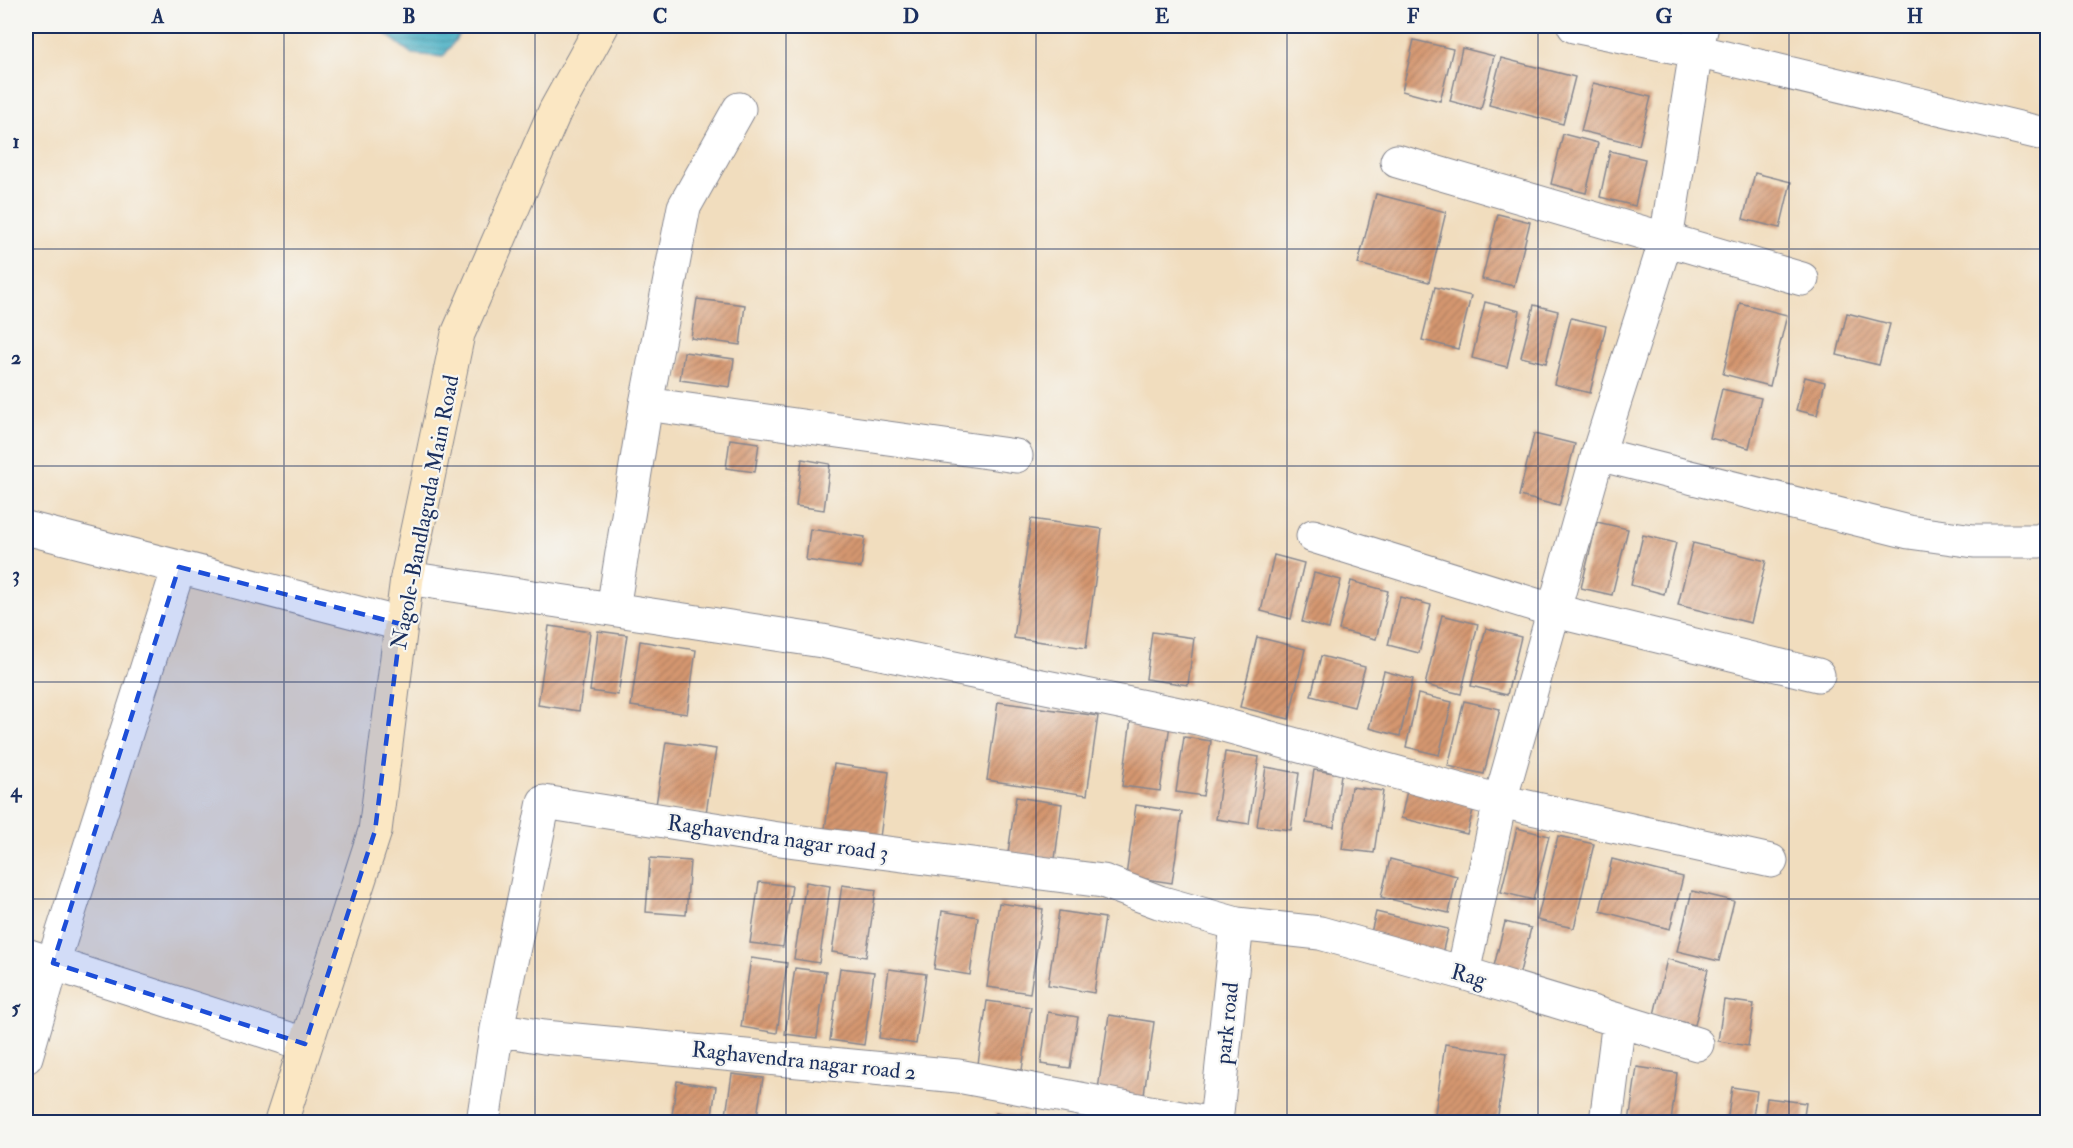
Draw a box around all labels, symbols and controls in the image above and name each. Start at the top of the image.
text: A [151,4,165,29]
text: B [402,4,416,29]
text: C [653,4,667,29]
text: D [903,4,919,29]
text: E [1155,4,1170,29]
text: F [1407,4,1420,29]
text: G [1656,4,1673,29]
text: H [1907,4,1923,29]
text: 1 [12,129,20,154]
text: 2 [11,345,21,370]
street label: Nagole-Bandlaguda Main Road [385,373,465,652]
text: 3 [12,562,20,587]
text: 4 [10,778,23,803]
street label: Raghavendra nagar road 3 [665,809,890,867]
street label: Rag [1448,958,1491,995]
street label: park road [1209,981,1246,1066]
text: 5 [12,995,22,1020]
street label: Raghavendra nagar road 2 [690,1035,918,1087]

